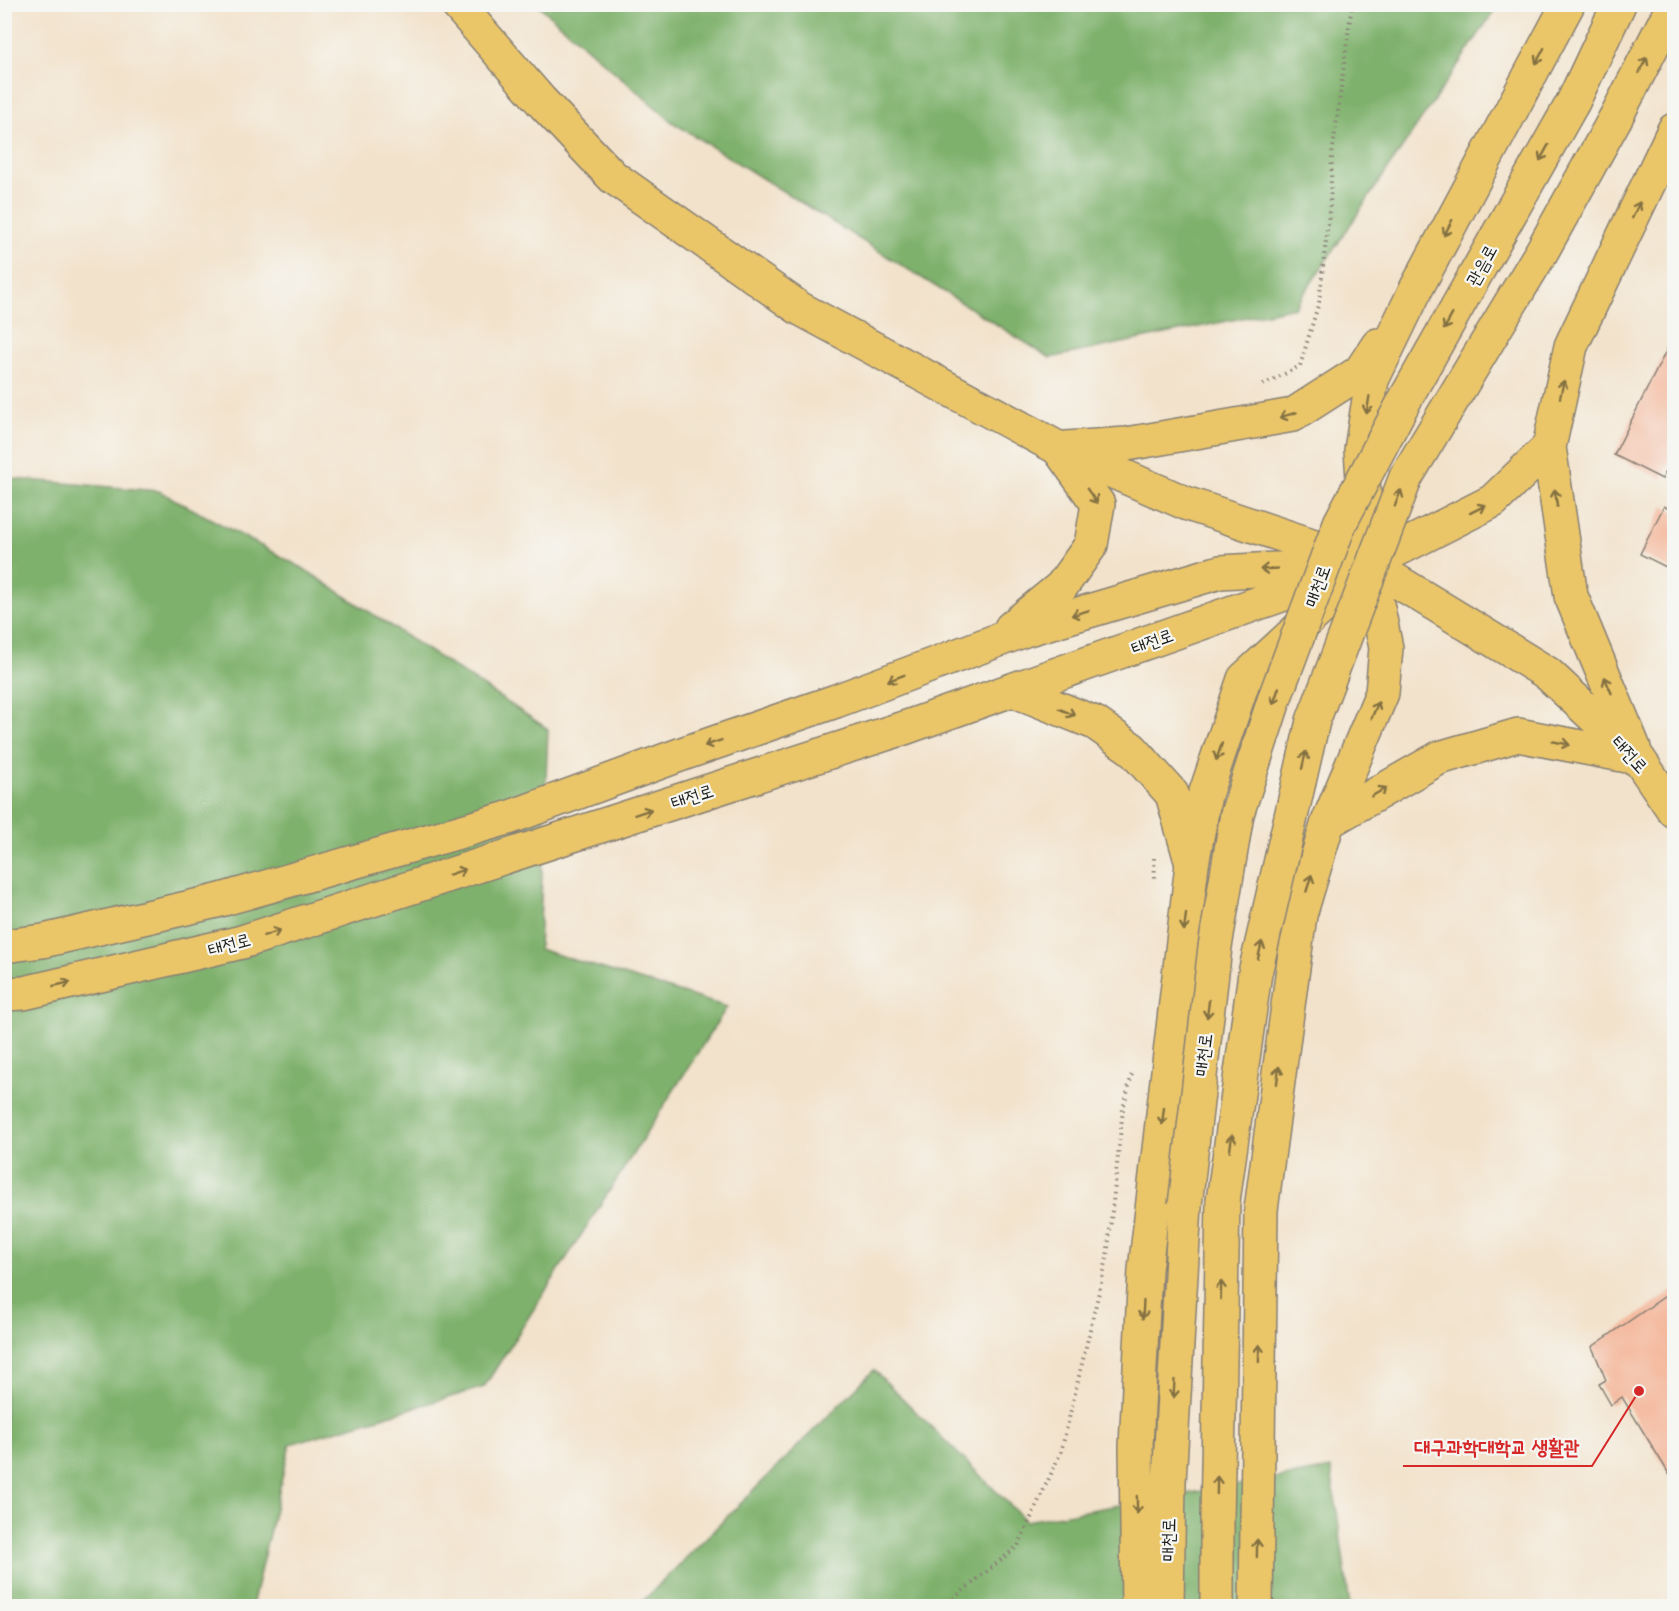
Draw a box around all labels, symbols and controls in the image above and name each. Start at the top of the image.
one-way arrow [1534,47,1546,64]
one-way arrow [1637,57,1649,74]
one-way arrow [1538,143,1549,161]
one-way arrow [1631,202,1643,220]
one-way arrow [1442,219,1454,236]
street label: 관음로 [1460,240,1502,290]
one-way arrow [1442,313,1454,330]
one-way arrow [1556,380,1568,399]
one-way arrow [1362,394,1373,414]
one-way arrow [1279,410,1298,421]
one-way arrow [1086,487,1098,503]
one-way arrow [1393,489,1404,508]
one-way arrow [1551,489,1562,509]
one-way arrow [1468,502,1486,514]
street label: 매천로 [1298,561,1336,611]
one-way arrow [1260,564,1280,575]
one-way arrow [1071,608,1090,619]
street label: 태전로 [1127,622,1177,660]
one-way arrow [888,674,906,685]
one-way arrow [1602,676,1613,695]
one-way arrow [1269,686,1280,705]
one-way arrow [1370,701,1381,719]
one-way arrow [1058,707,1076,718]
street label: 태전로 [1606,729,1654,779]
one-way arrow [1550,738,1570,749]
one-way arrow [704,739,723,750]
one-way arrow [1213,742,1224,761]
one-way arrow [1299,751,1310,770]
street label: 태전로 [667,777,717,815]
one-way arrow [1370,786,1387,798]
one-way arrow [633,806,652,817]
one-way arrow [447,866,466,877]
one-way arrow [1305,874,1316,893]
one-way arrow [1180,912,1191,932]
street label: 태전로 [205,926,253,962]
one-way arrow [262,926,281,937]
one-way arrow [1255,941,1267,960]
one-way arrow [52,978,71,989]
one-way arrow [1202,998,1213,1018]
street label: 매천로 [1188,1032,1218,1078]
one-way arrow [1273,1066,1284,1086]
one-way arrow [1157,1106,1168,1125]
one-way arrow [1226,1134,1237,1153]
one-way arrow [1215,1281,1227,1301]
one-way arrow [1137,1299,1148,1319]
one-way arrow [1253,1344,1265,1364]
one-way arrow [1169,1379,1180,1399]
callout: 대구과학대학교 생활관 [1403,1428,1592,1466]
text: 대구과학대학교 생활관 [1414,1433,1580,1460]
one-way arrow [1212,1476,1223,1496]
one-way arrow [1131,1494,1142,1514]
street label: 매천로 [1155,1518,1181,1562]
one-way arrow [1251,1539,1262,1559]

